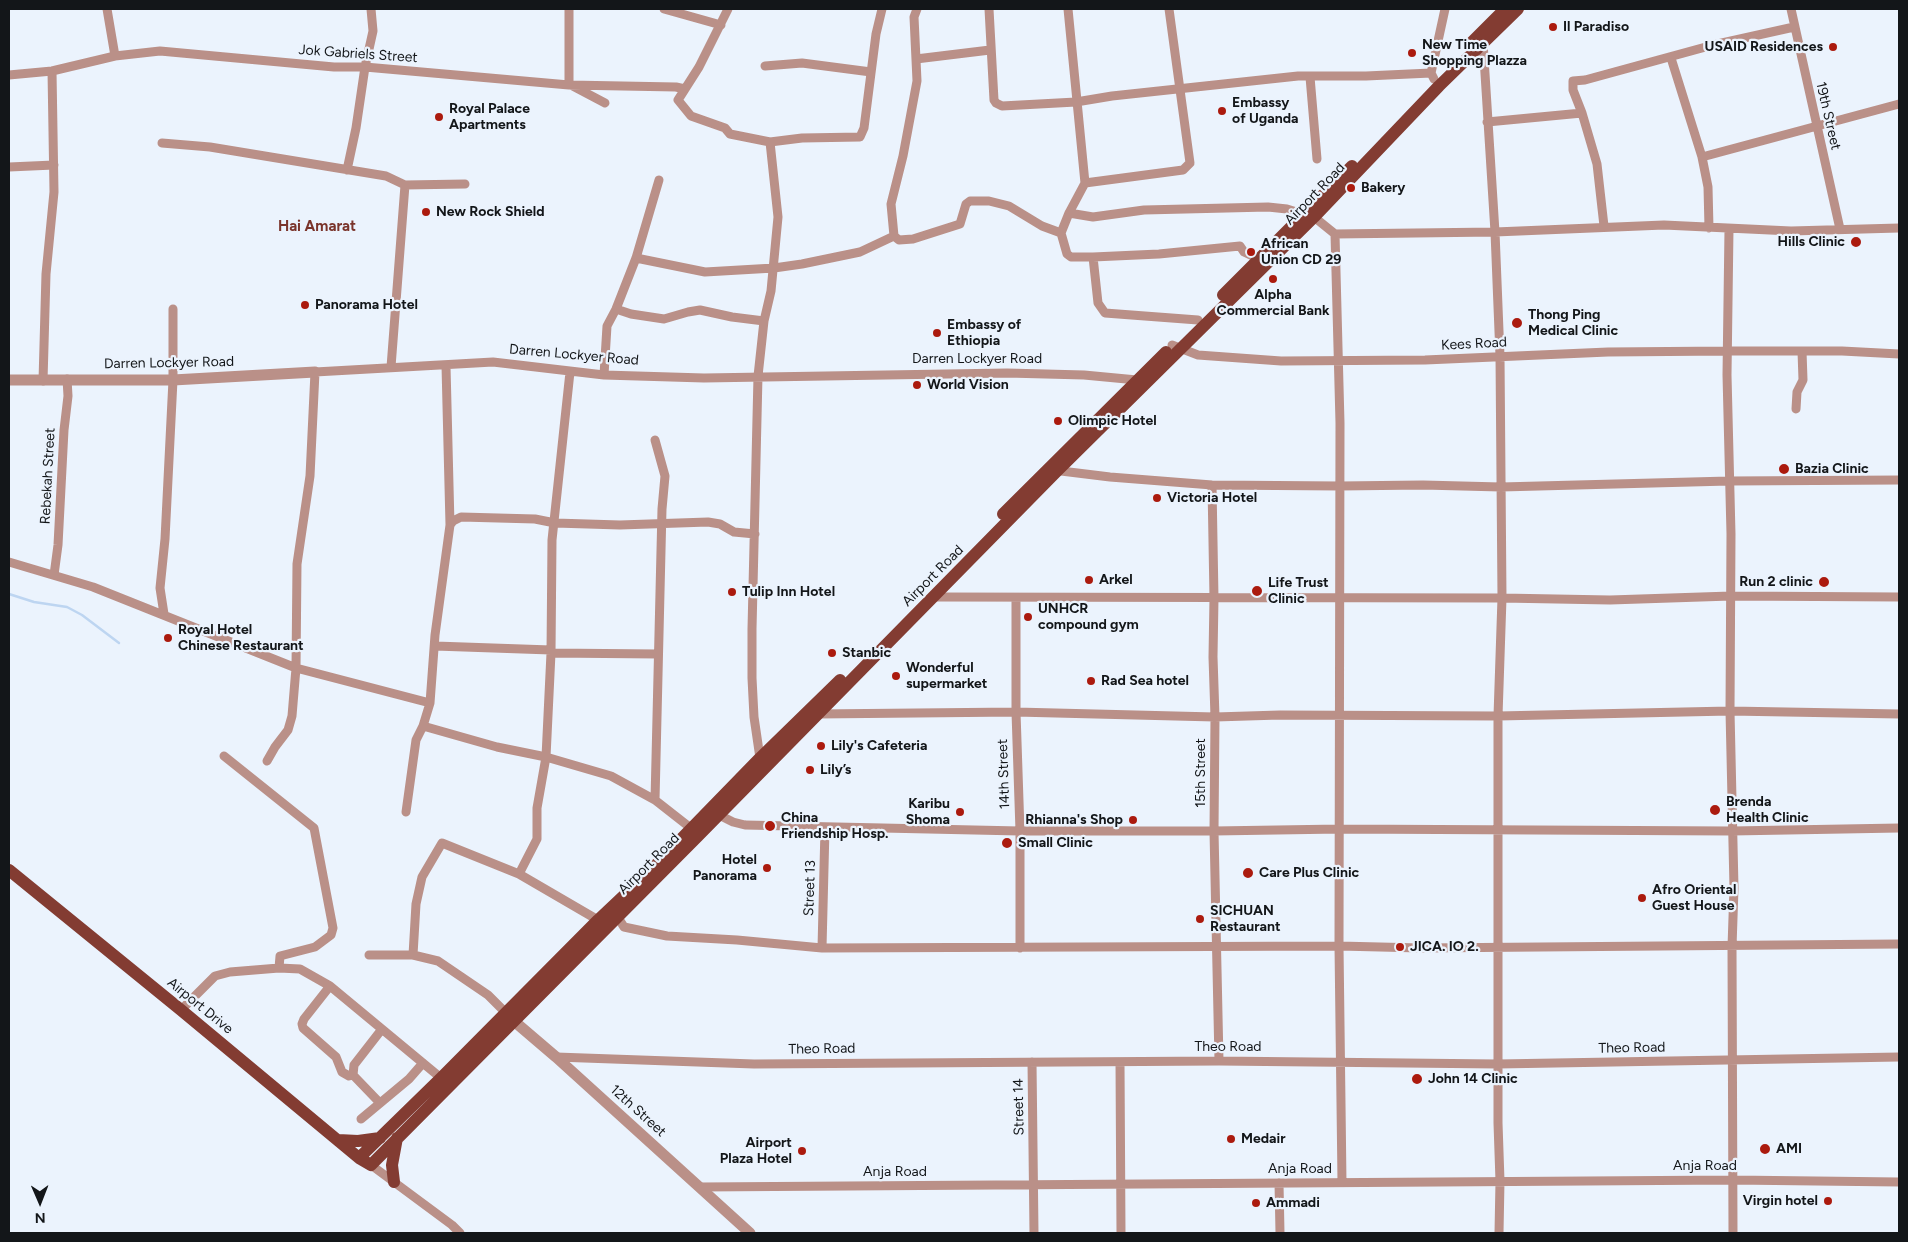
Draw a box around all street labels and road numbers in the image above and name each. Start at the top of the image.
street label: Jok Gabriels Street [298,41,418,67]
street label: 19th Street [1812,80,1844,152]
street label: Airport Road [1281,160,1349,228]
street label: Kees Road [1441,334,1507,354]
street label: Darren Lockyer Road [508,341,640,369]
street label: Darren Lockyer Road [912,351,1042,367]
street label: Darren Lockyer Road [104,353,234,373]
street label: Rebekah Street [37,427,59,525]
street label: Airport Road [899,542,967,610]
street label: 15th Street [1193,738,1209,808]
street label: 14th Street [994,739,1014,809]
street label: Airport Road [615,830,683,898]
street label: Street 13 [801,860,819,916]
street label: Airport Drive [164,974,236,1038]
street label: Theo Road [1195,1039,1261,1055]
street label: Theo Road [1598,1039,1666,1057]
street label: Theo Road [788,1040,856,1058]
street label: Street 14 [1010,1078,1028,1136]
street label: 12th Street [607,1082,669,1140]
street label: Anja Road [1673,1158,1737,1174]
street label: Anja Road [1268,1161,1332,1177]
street label: Anja Road [863,1164,927,1180]

